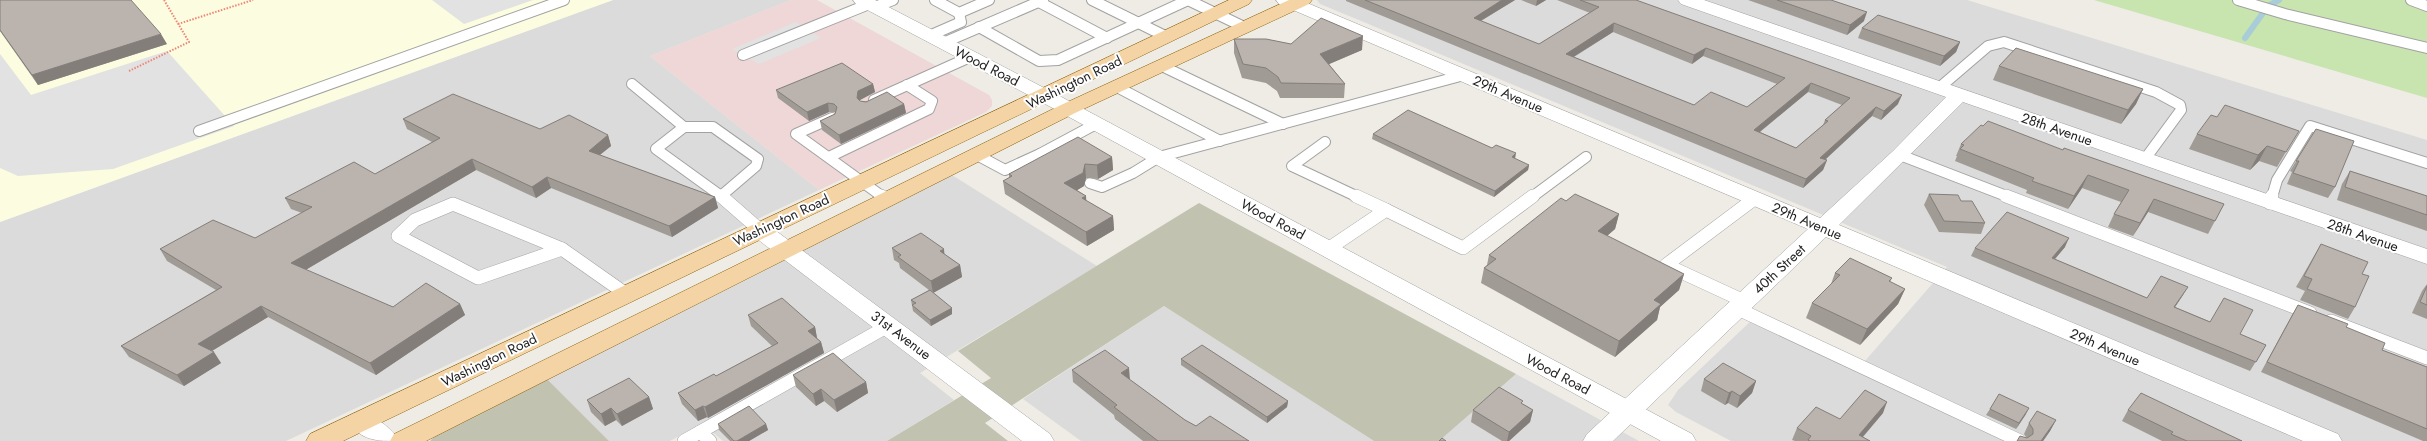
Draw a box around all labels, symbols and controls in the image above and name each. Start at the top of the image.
street label: Wood Road [951,41,1023,91]
street label: Washington Road [1023,50,1125,114]
street label: 29th Avenue [1470,70,1546,118]
street label: 28th Avenue [2019,107,2095,151]
street label: Washington Road [730,189,832,251]
street label: Wood Road [1237,194,1309,244]
street label: 29th Avenue [1769,197,1845,245]
street label: 28th Avenue [2325,213,2401,257]
street label: 40th Street [1748,239,1810,298]
street label: 31st Avenue [867,306,935,364]
street label: 29th Avenue [2067,323,2143,371]
street label: Washington Road [438,328,540,392]
street label: Wood Road [1522,349,1594,399]

